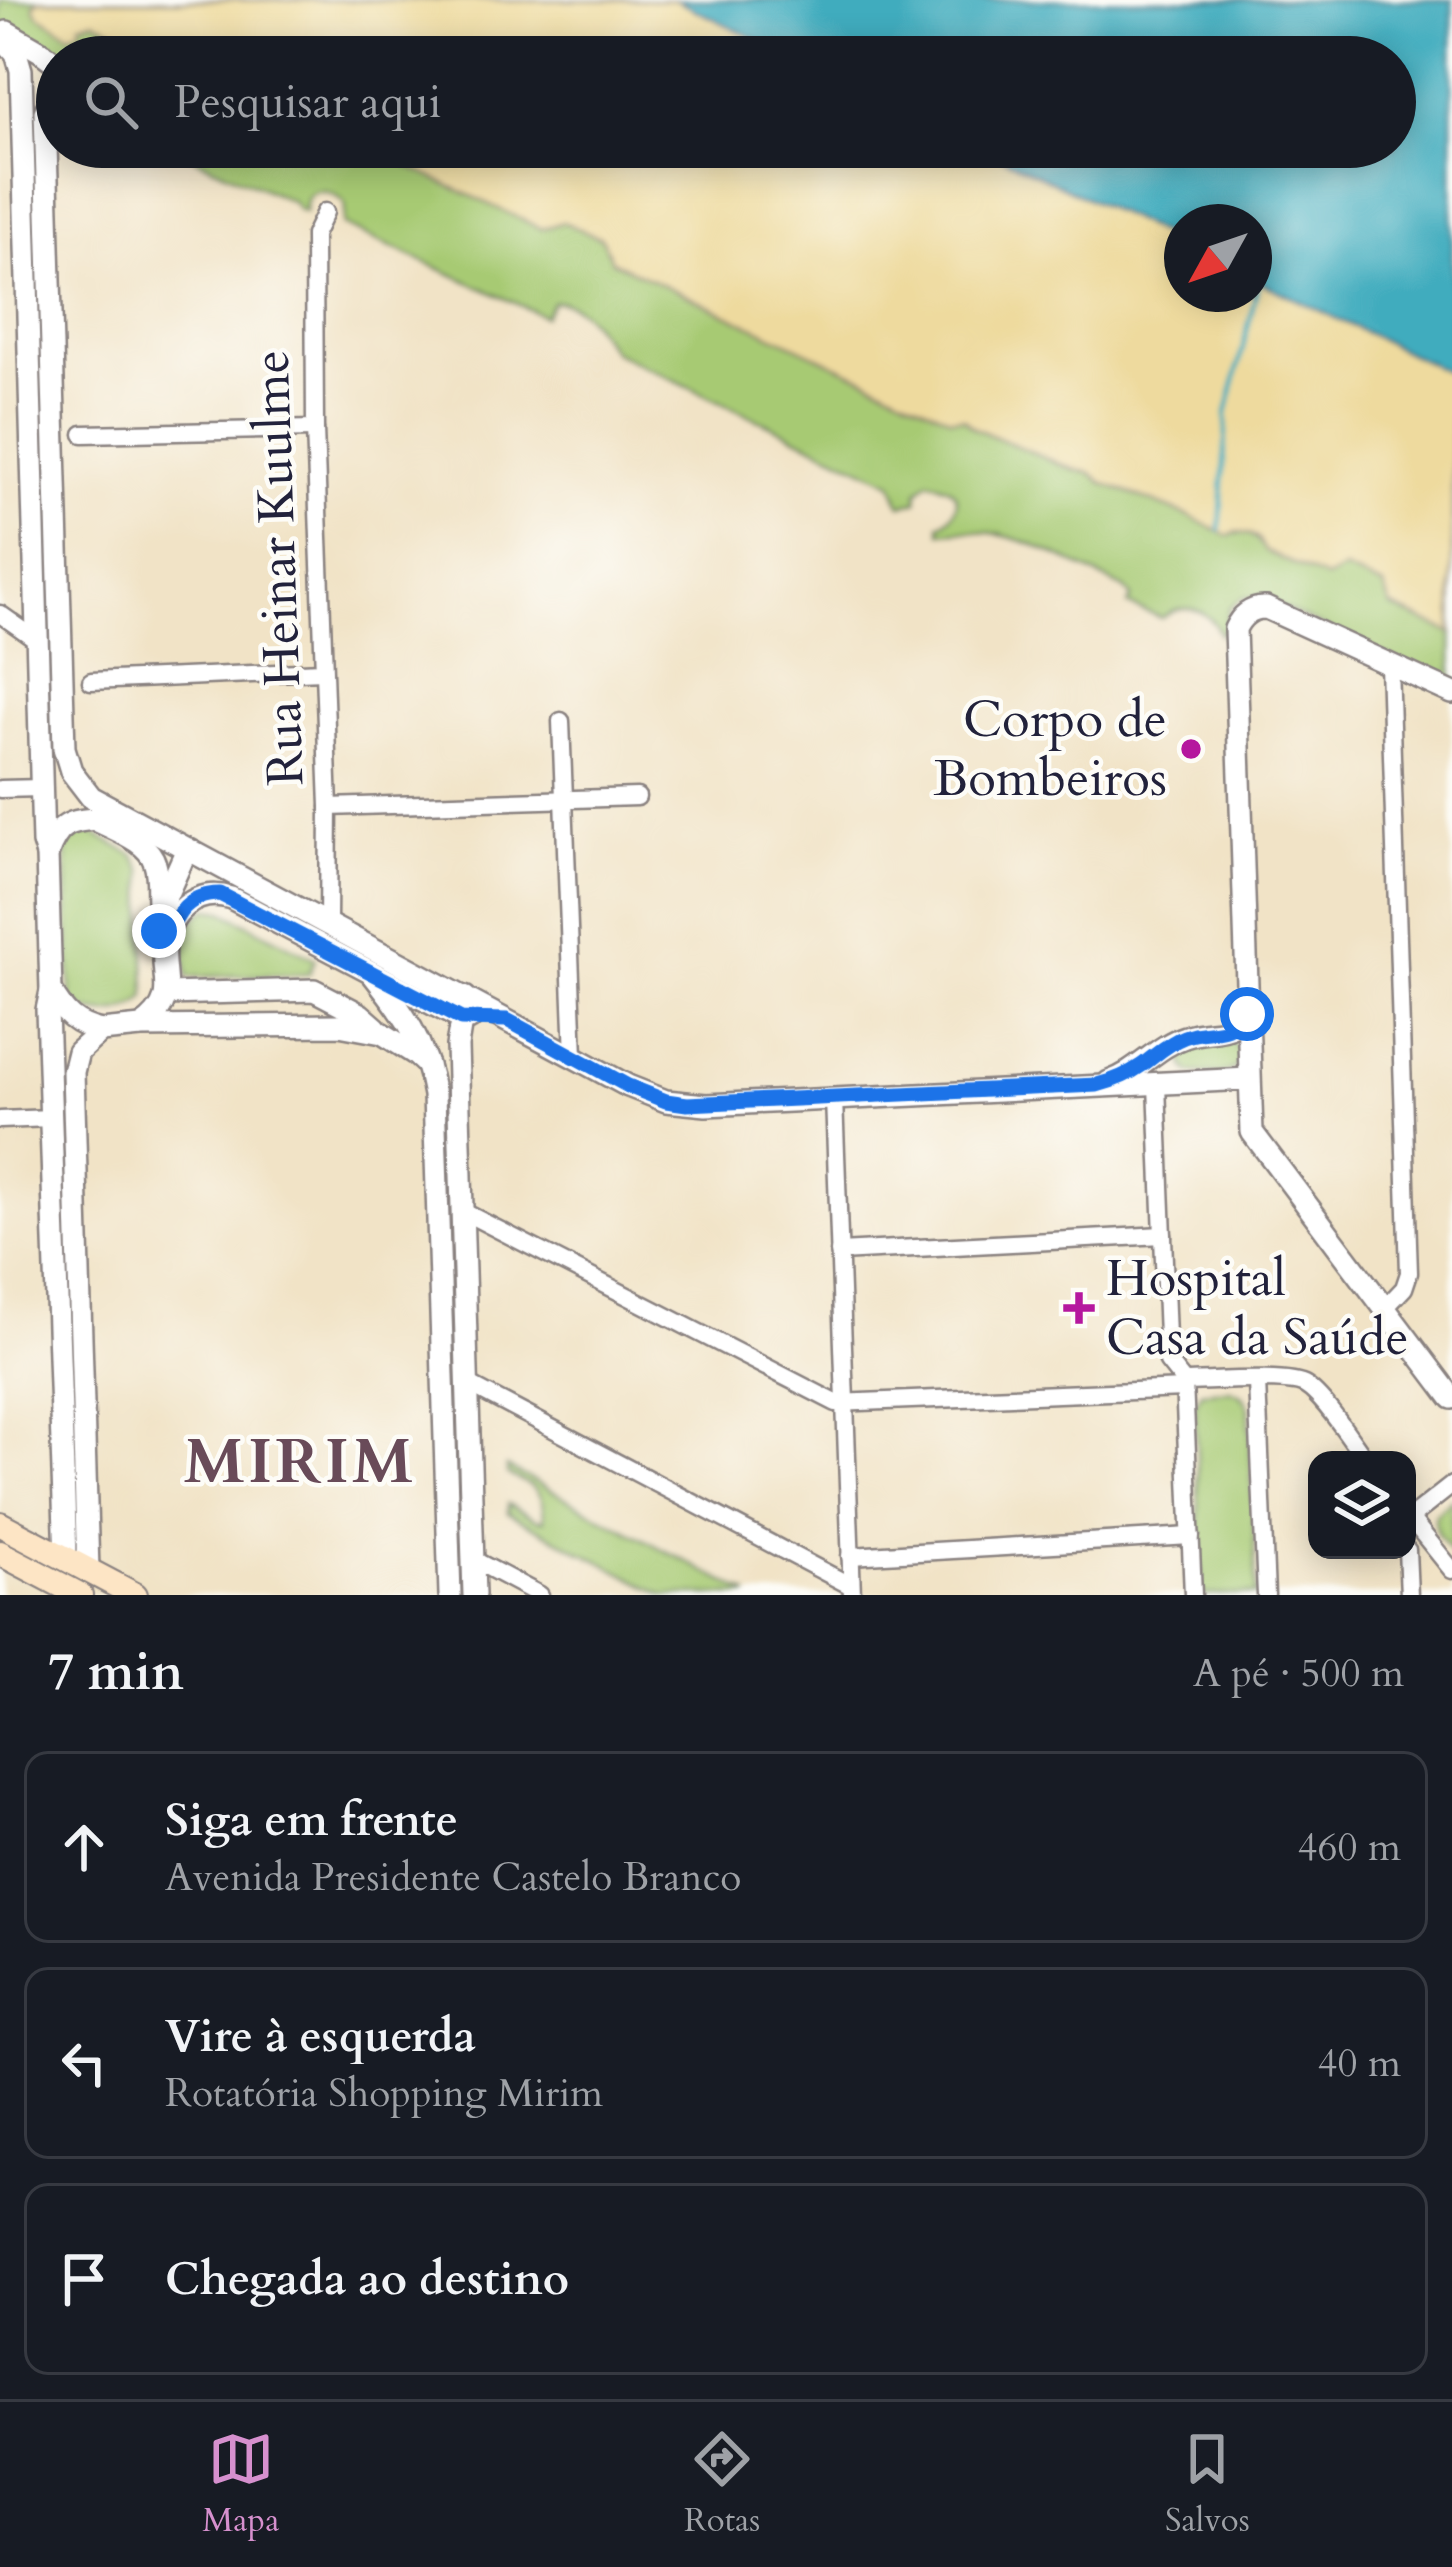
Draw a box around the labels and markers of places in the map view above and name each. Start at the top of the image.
place label: Corpo de Bombeiros [934,685,1167,814]
marker: Corpo de Bombeiros [1178,736,1204,762]
place label: Hospital Casa da Saúde [1106,1244,1409,1373]
marker: Hospital Casa da Saúde [1063,1292,1095,1324]

